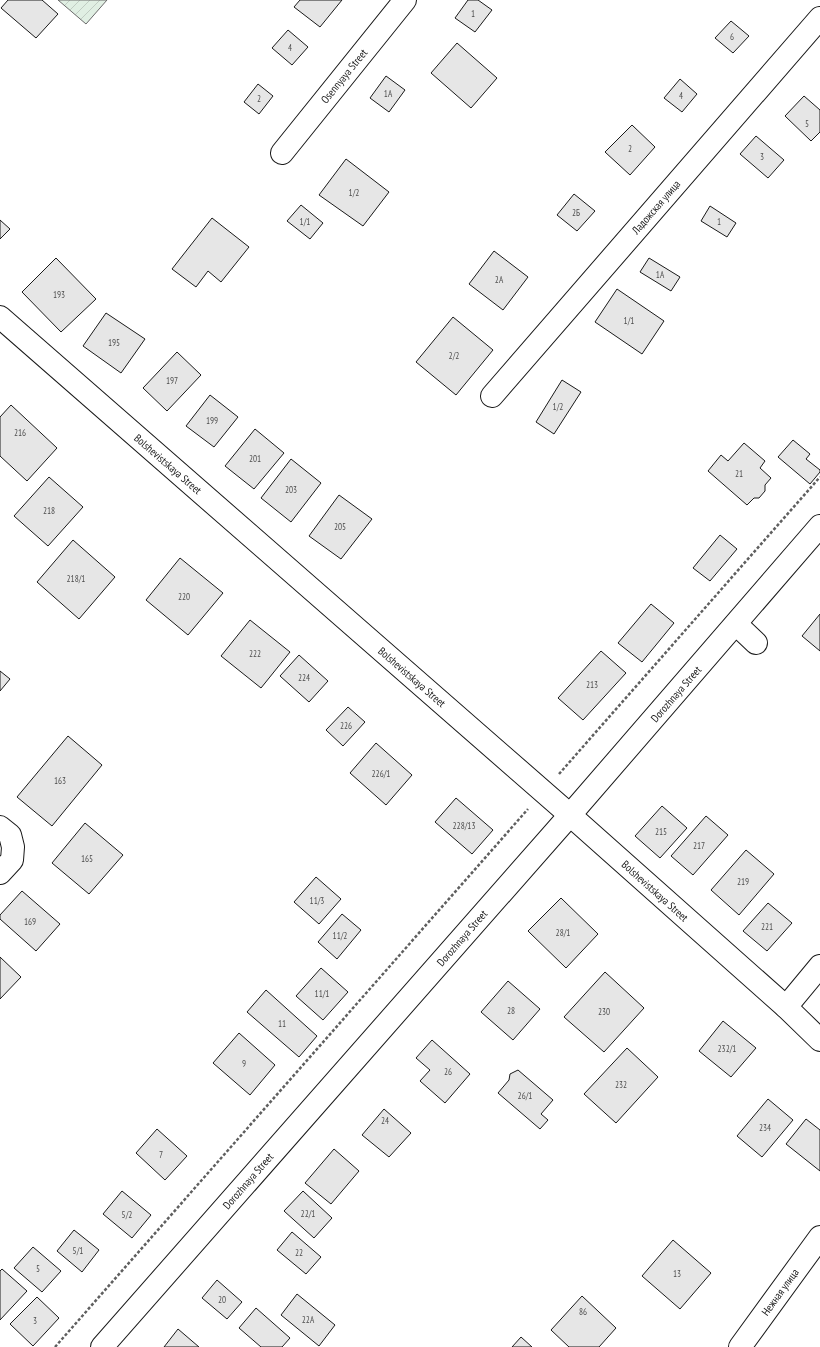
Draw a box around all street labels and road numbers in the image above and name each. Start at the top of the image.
street label: Osennyaya Street [318,46,370,106]
street label: Ладожская улица [628,177,683,238]
street label: Bolshevistskaya Street [131,431,205,497]
street label: Bolshevistskaya Street [375,644,449,710]
street label: Dorozhnaya Street [648,663,704,725]
street label: Bolshevistskaya Street [619,857,691,925]
street label: Dorozhnaya Street [434,907,490,969]
street label: Dorozhnaya Street [220,1150,276,1212]
street label: Нежная улица [758,1266,802,1318]

